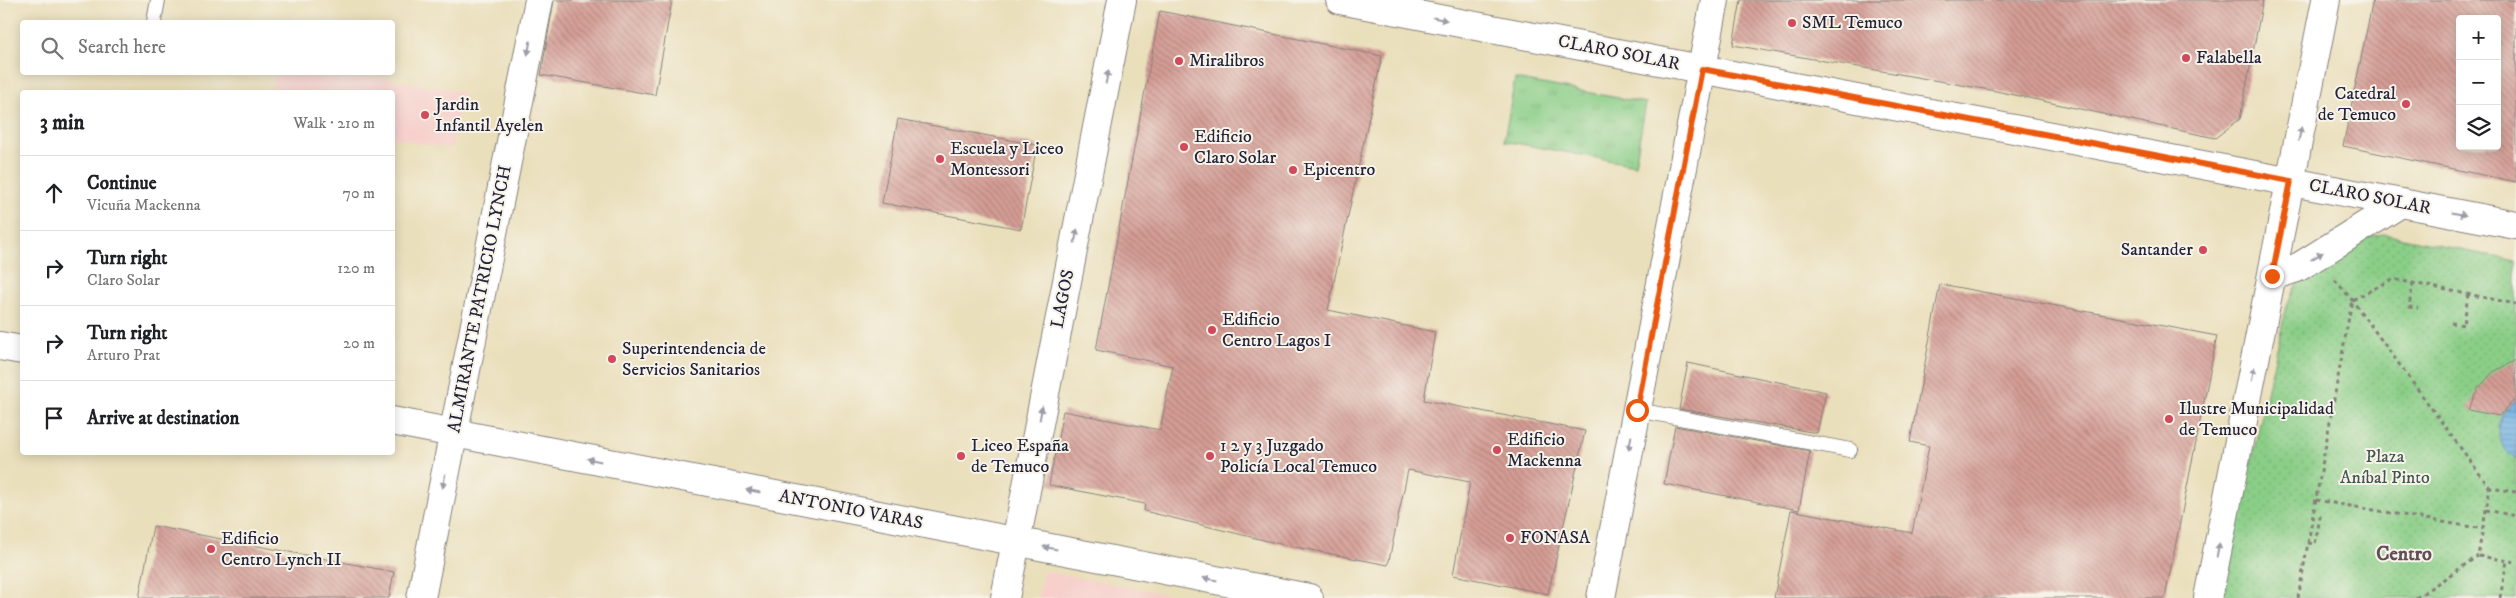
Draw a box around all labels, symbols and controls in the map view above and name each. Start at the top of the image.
place label: SML Temuco [1802,12,1903,34]
one-way arrow [1432,15,1447,23]
map controls [2456,15,2501,150]
button: + [2456,15,2501,60]
marker: SML Temuco [1786,17,1798,29]
search box [20,20,395,75]
street label: CLARO SOLAR [1556,30,1682,76]
icon: search [38,34,66,62]
text: Search here [78,36,166,59]
one-way arrow [525,40,533,56]
place label: Falabella [2196,47,2262,69]
place label: Miralibros [1189,50,1264,72]
marker: Falabella [2180,52,2192,64]
marker: Miralibros [1173,55,1185,67]
button: − [2456,60,2501,105]
one-way arrow [1103,69,1111,84]
place label: Catedral de Temuco [2318,83,2397,126]
place label: Jardin Infantil Ayelen [433,94,544,137]
marker: Catedral de Temuco [2400,98,2412,110]
button: layers [2456,105,2501,150]
marker: Jardin Infantil Ayelen [419,109,431,121]
text: 3 min [40,110,85,136]
text: Walk · 210 m [293,113,375,133]
one-way arrow [2297,125,2305,141]
place label: Edificio Claro Solar [1194,126,1277,169]
place label: Escuela y Liceo Montessori [950,138,1064,181]
marker: Edificio Claro Solar [1178,141,1190,153]
marker: Escuela y Liceo Montessori [934,153,946,165]
place label: Epicentro [1303,159,1375,181]
street label: ALMIRANTE PATRICIO LYNCH [443,163,517,435]
marker: Epicentro [1287,164,1299,176]
text: Continue [87,172,157,195]
street label: CLARO SOLAR [2307,174,2433,220]
icon: ahead [40,179,68,207]
text: 70 m [343,183,375,203]
text: Vicuña Mackenna [87,195,201,215]
one-way arrow [2452,210,2468,218]
one-way arrow [1072,228,1080,244]
place label: Santander [2121,239,2193,261]
marker: Santander [2197,244,2209,256]
text: Turn right [87,247,167,270]
one-way arrow [2310,252,2323,261]
icon: right [40,254,68,282]
text: 120 m [337,258,375,278]
route end [2261,265,2284,288]
street label: LAGOS [1047,268,1079,330]
text: Claro Solar [87,270,160,290]
place label: Edificio Centro Lagos I [1222,309,1331,352]
text: Turn right [87,322,167,345]
marker: Edificio Centro Lagos I [1206,324,1218,336]
icon: right [40,329,68,357]
text: 20 m [343,333,375,353]
place label: Superintendencia de Servicios Sanitarios [622,338,766,381]
text: Arturo Prat [87,345,160,365]
marker: Superintendencia de Servicios Sanitarios [606,353,618,365]
one-way arrow [2249,366,2257,381]
place label: Ilustre Municipalidad de Temuco [2179,398,2334,441]
route start [1626,399,1649,422]
icon: arrive [40,404,68,432]
one-way arrow [1037,405,1045,420]
text: Arrive at destination [87,407,239,430]
marker: Ilustre Municipalidad de Temuco [2163,413,2175,425]
place label: Edificio Mackenna [1507,429,1582,472]
place label: Liceo España de Temuco [971,435,1069,478]
place label: 1 2 y 3 Juzgado Policía Local Temuco [1220,435,1377,478]
one-way arrow [1626,436,1634,452]
marker: Edificio Mackenna [1491,444,1503,456]
park label: Plaza Aníbal Pinto [2340,446,2430,489]
marker: Liceo España de Temuco [955,450,967,462]
marker: 1 2 y 3 Juzgado Policía Local Temuco [1204,450,1216,462]
one-way arrow [586,456,601,464]
one-way arrow [440,473,448,488]
street label: ANTONIO VARAS [777,485,925,535]
one-way arrow [745,486,761,494]
place label: FONASA [1520,527,1591,549]
place label: Edificio Centro Lynch II [221,528,341,571]
marker: FONASA [1504,532,1516,544]
district label: Centro [2376,542,2432,567]
marker: Edificio Centro Lynch II [205,543,217,555]
one-way arrow [2214,543,2222,558]
one-way arrow [1043,544,1058,552]
one-way arrow [1202,575,1217,583]

